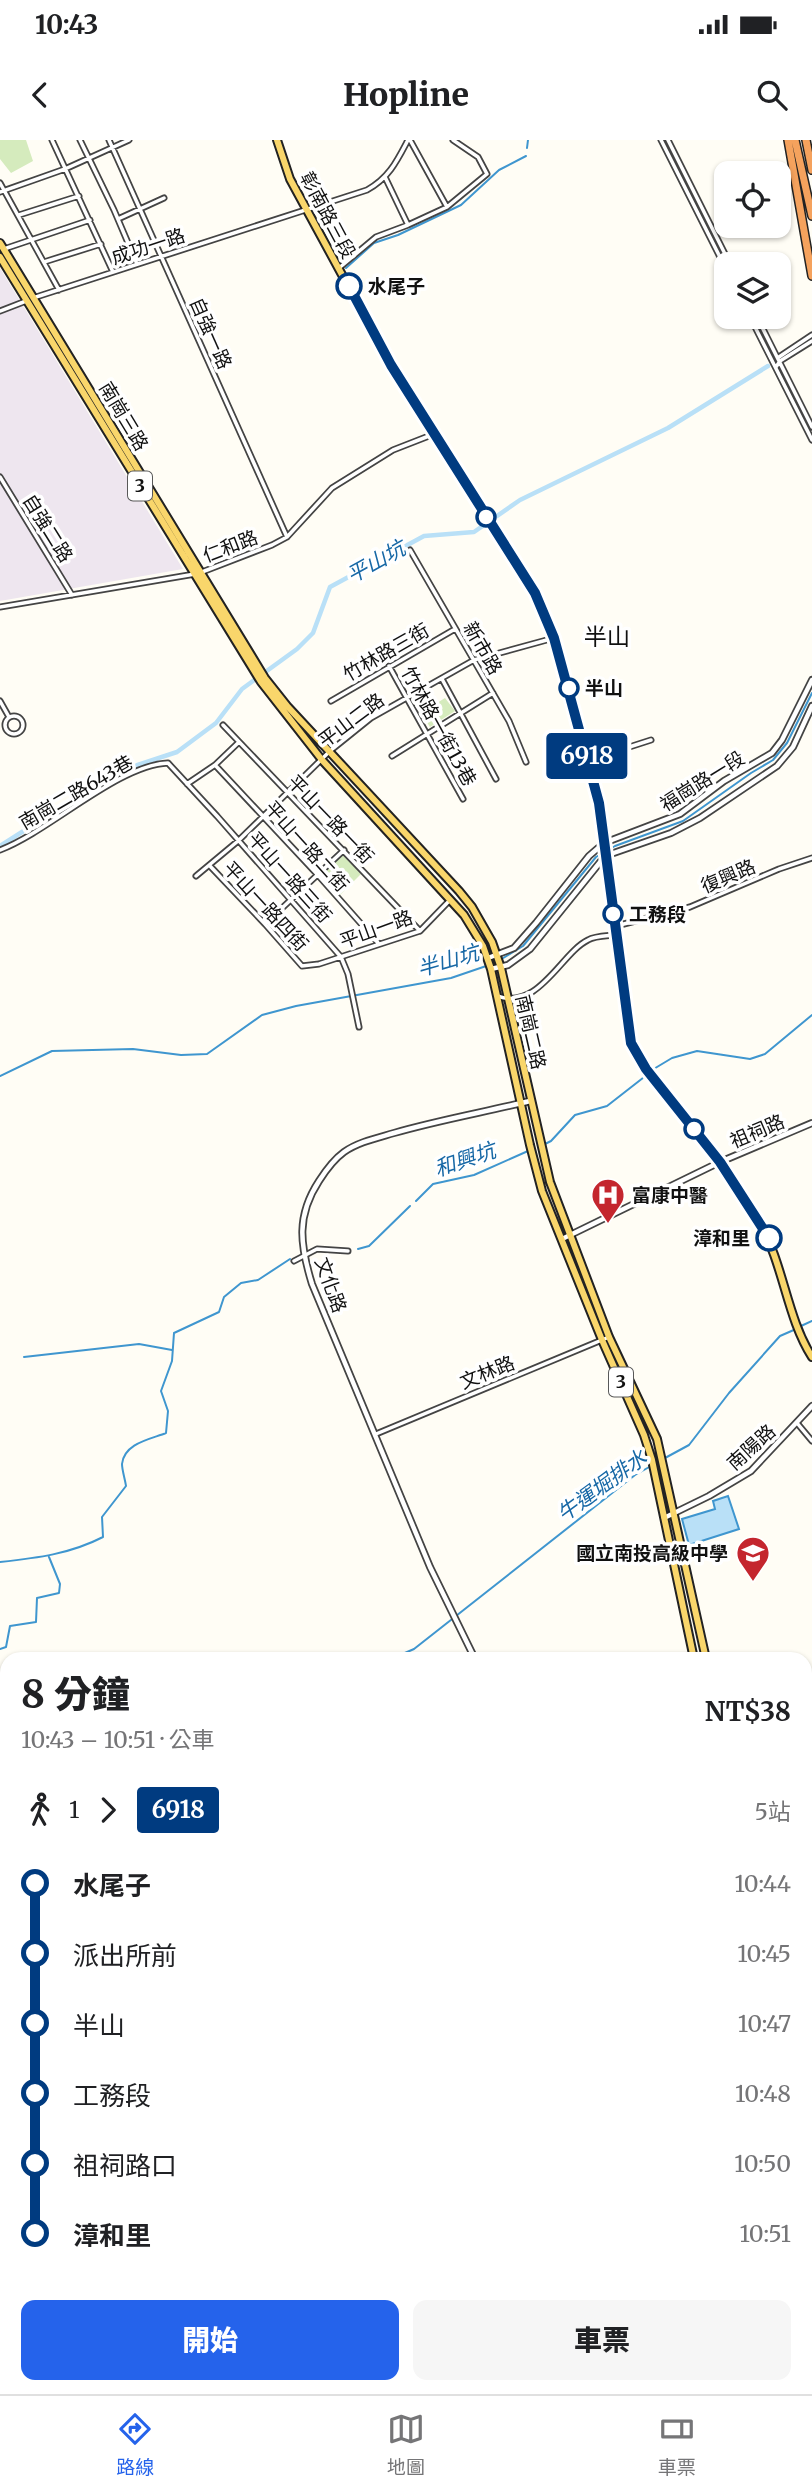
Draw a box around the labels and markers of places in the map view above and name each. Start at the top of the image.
marker: 水尾子 [336,273,362,299]
place label: 水尾子 [368,274,425,298]
unlabelled marker [476,507,496,527]
place label: 半山 [585,676,623,700]
marker: 半山 [559,678,579,698]
place label: 工務段 [629,902,686,926]
marker: 工務段 [603,904,623,924]
unlabelled marker [684,1119,704,1139]
hospital icon: 富康中醫 [589,1176,627,1225]
place label: 富康中醫 [632,1183,708,1207]
marker: 漳和里 [756,1225,782,1251]
place label: 漳和里 [693,1226,750,1250]
school or university icon: 國立南投高級中學 [734,1534,772,1583]
place label: 國立南投高級中學 [576,1541,728,1565]

